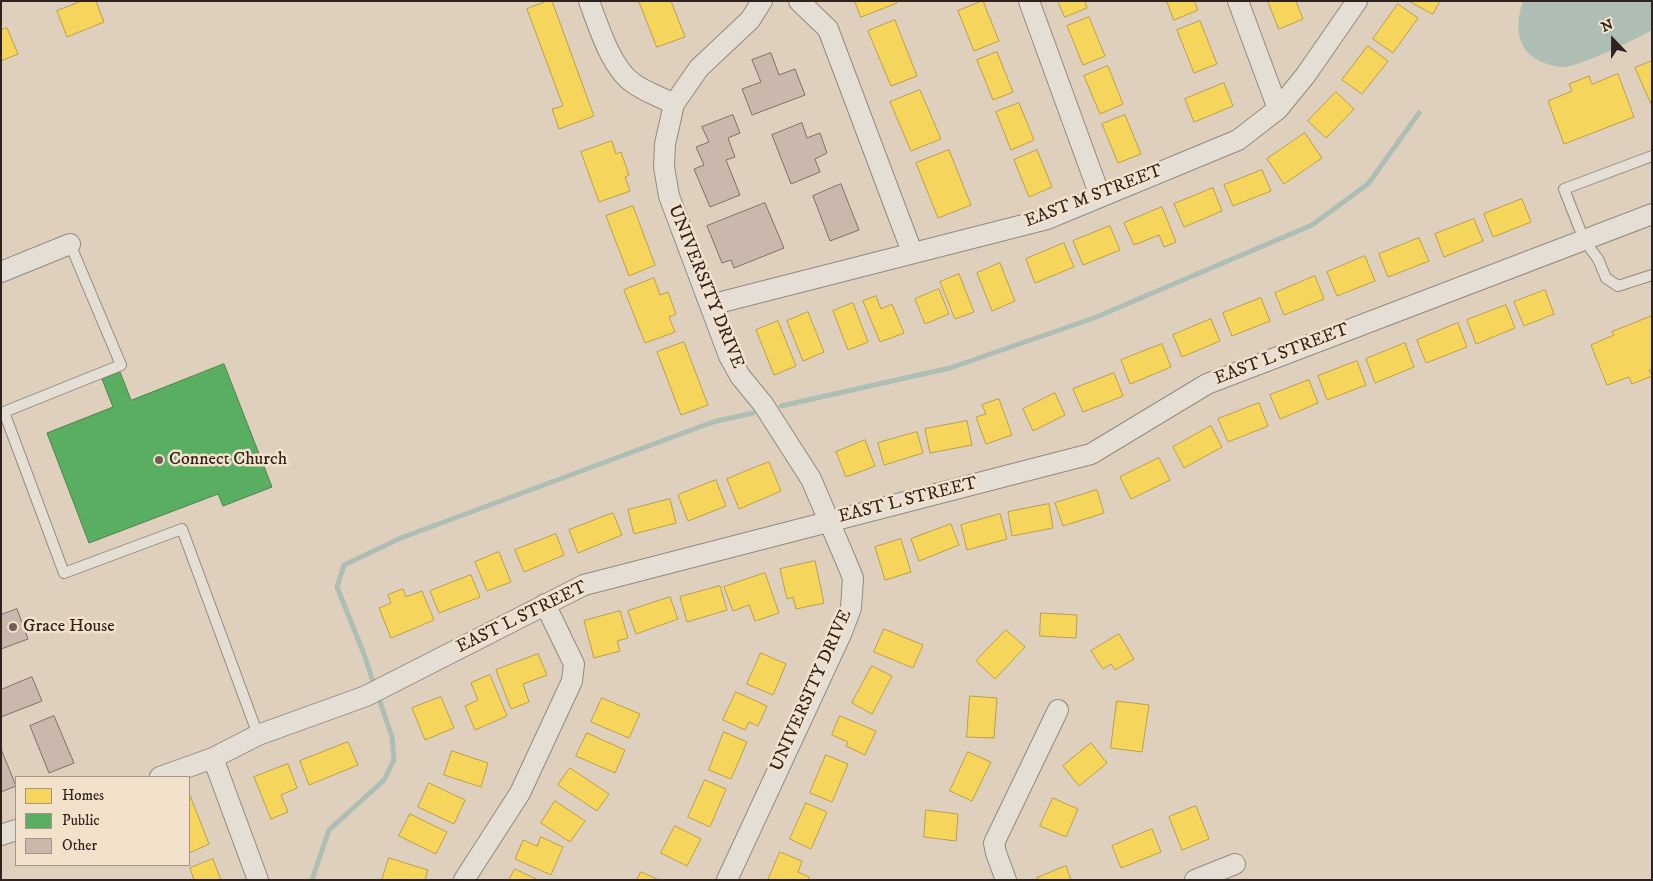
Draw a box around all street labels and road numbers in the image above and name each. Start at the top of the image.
street label: EAST M STREET [1022,161,1166,233]
street label: UNIVERSITY DRIVE [662,202,748,372]
street label: EAST L STREET [1212,319,1352,391]
street label: EAST L STREET [836,473,980,529]
street label: EAST L STREET [453,577,591,659]
street label: UNIVERSITY DRIVE [767,607,857,775]

